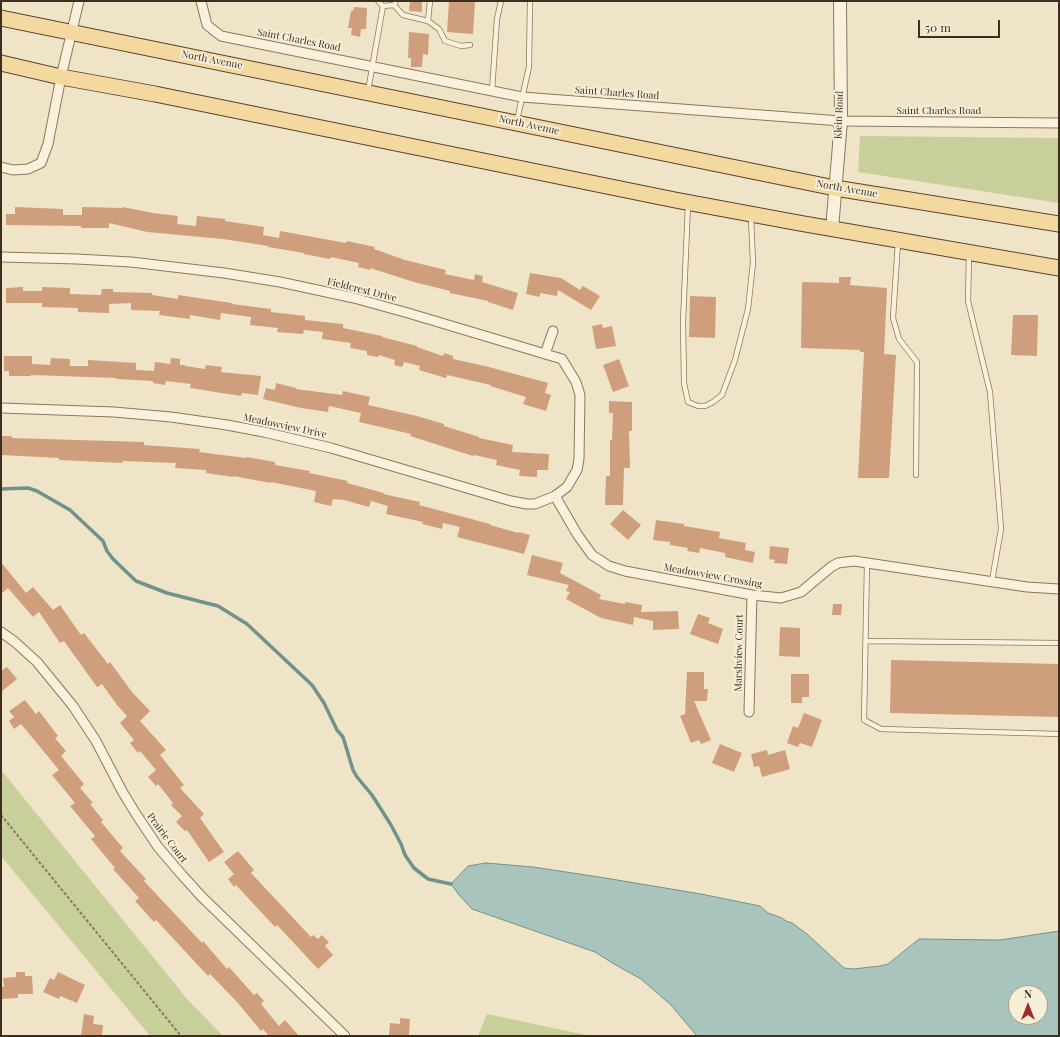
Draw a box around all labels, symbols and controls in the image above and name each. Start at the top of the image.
scale bar [920,12,1002,38]
text: 50 m [925,19,951,35]
street label: Saint Charles Road [256,26,342,54]
street label: North Avenue [181,48,243,72]
street label: Saint Charles Road [574,84,660,102]
street label: Klein Road [832,91,846,139]
street label: Saint Charles Road [897,105,981,117]
street label: North Avenue [498,113,560,137]
street label: North Avenue [816,178,878,200]
street label: Fieldcrest Drive [326,276,398,304]
street label: Meadowview Drive [242,411,328,441]
street label: Meadowview Crossing [663,561,763,591]
street label: Marshview Court [732,614,746,692]
street label: Prairie Court [144,811,190,865]
north arrow [1008,985,1048,1025]
text: N [1024,986,1032,1001]

